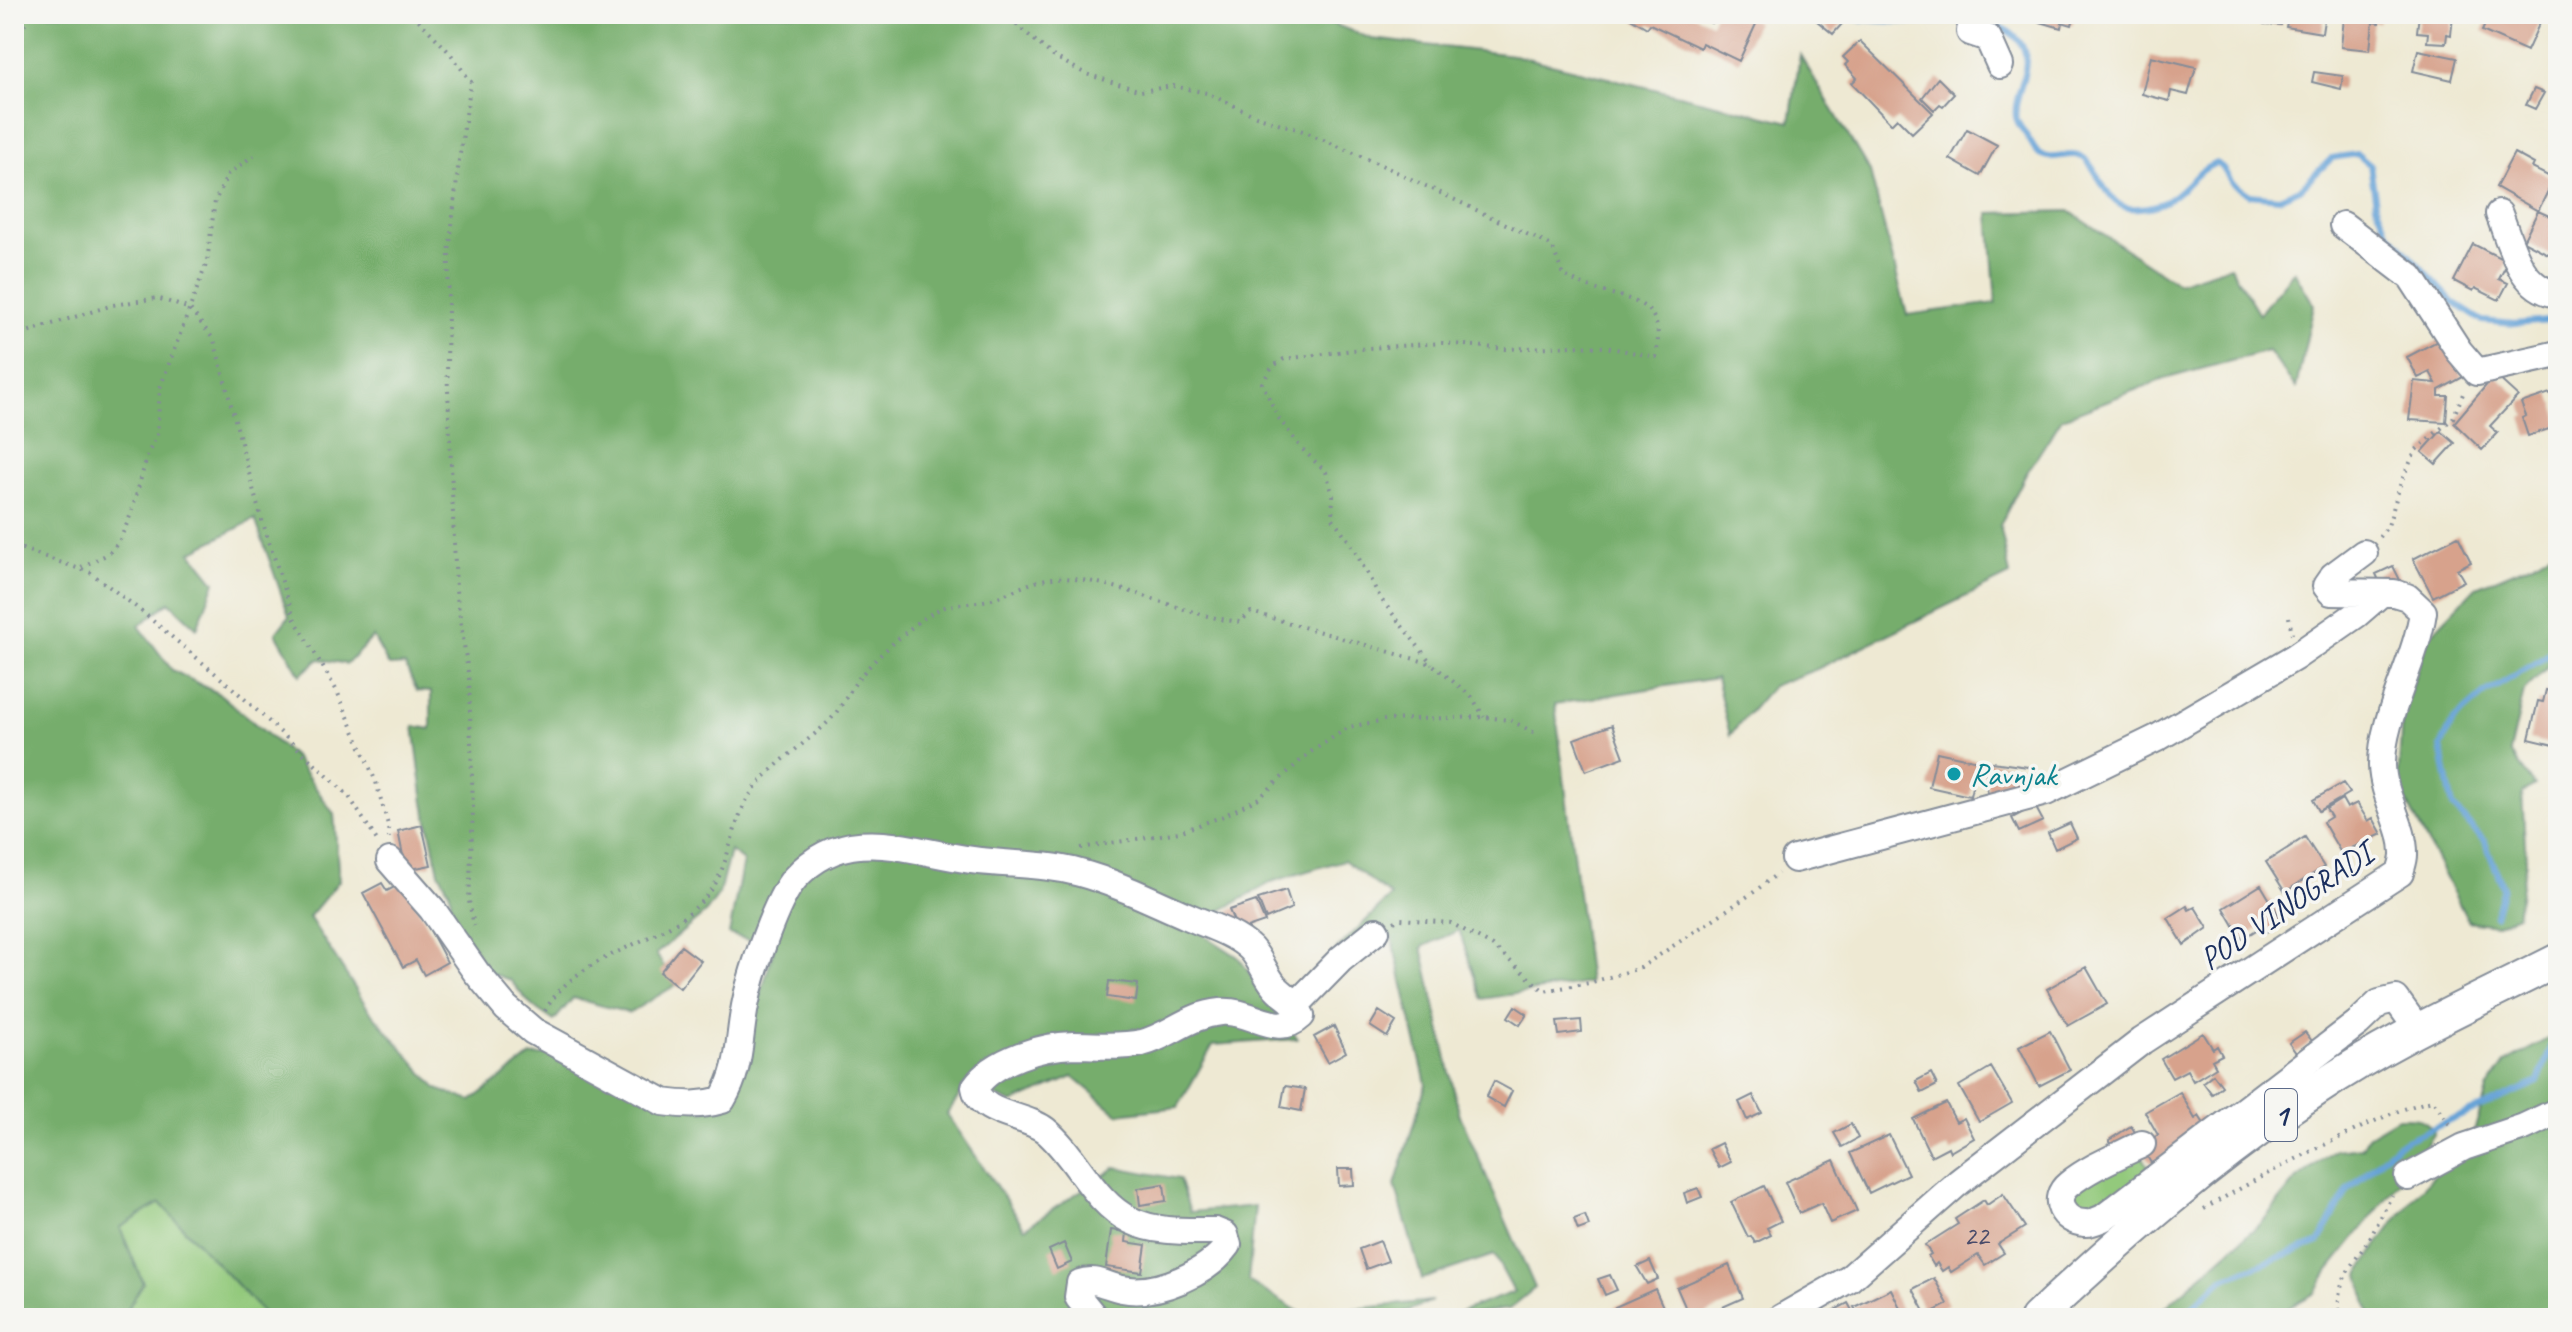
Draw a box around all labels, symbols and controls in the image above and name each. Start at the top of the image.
place label: Ravnjak [1970,754,2059,795]
marker: Ravnjak [1945,765,1963,783]
street label: POD VINOGRADI [2192,830,2386,979]
road number: 1 [2265,1089,2297,1141]
house number: 22 [1963,1218,1991,1253]

